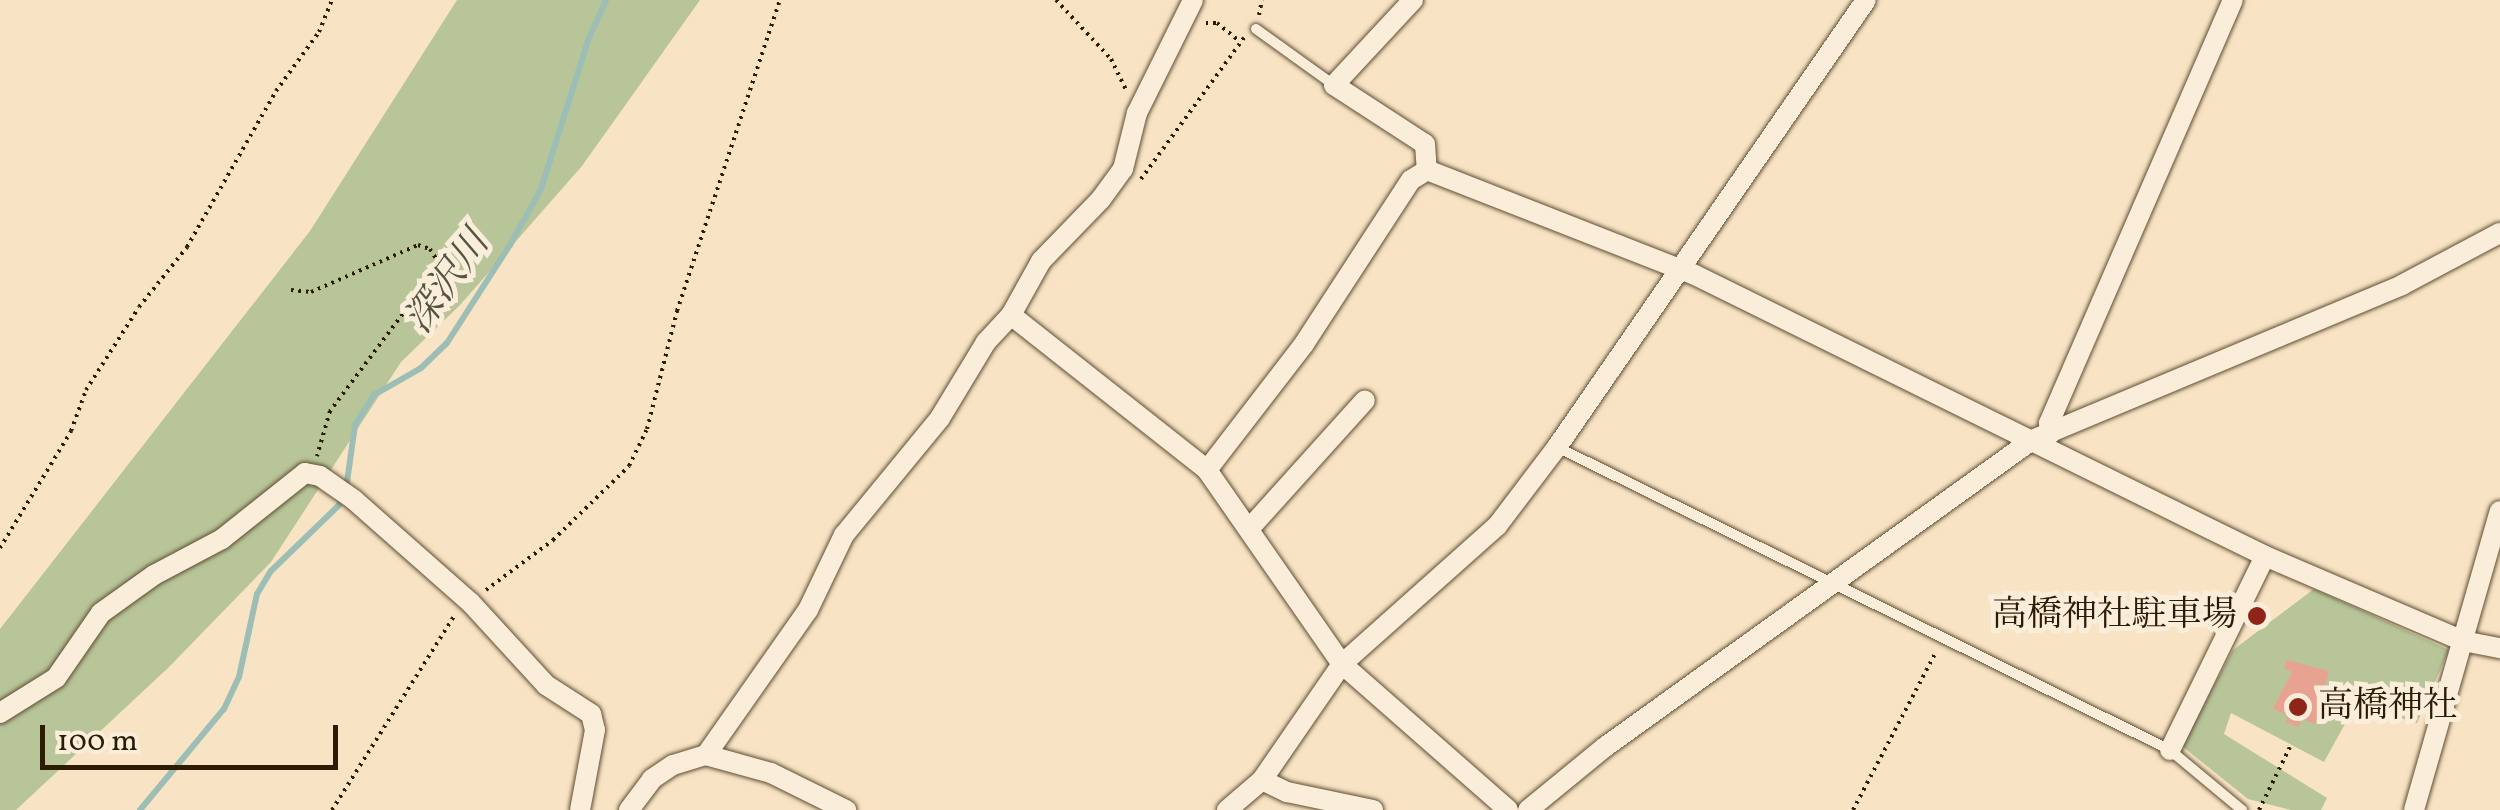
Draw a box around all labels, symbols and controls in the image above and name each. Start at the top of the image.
water label: 深沢川 [398,223,500,343]
place label: 高橋神社駐車場 [1992,595,2237,637]
marker: 高橋神社駐車場 [2246,605,2268,627]
place label: 高橋神社 [2318,686,2458,728]
marker: 高橋神社 [2287,696,2309,718]
scale bar [45,705,342,767]
text: 100 m [57,721,138,763]

